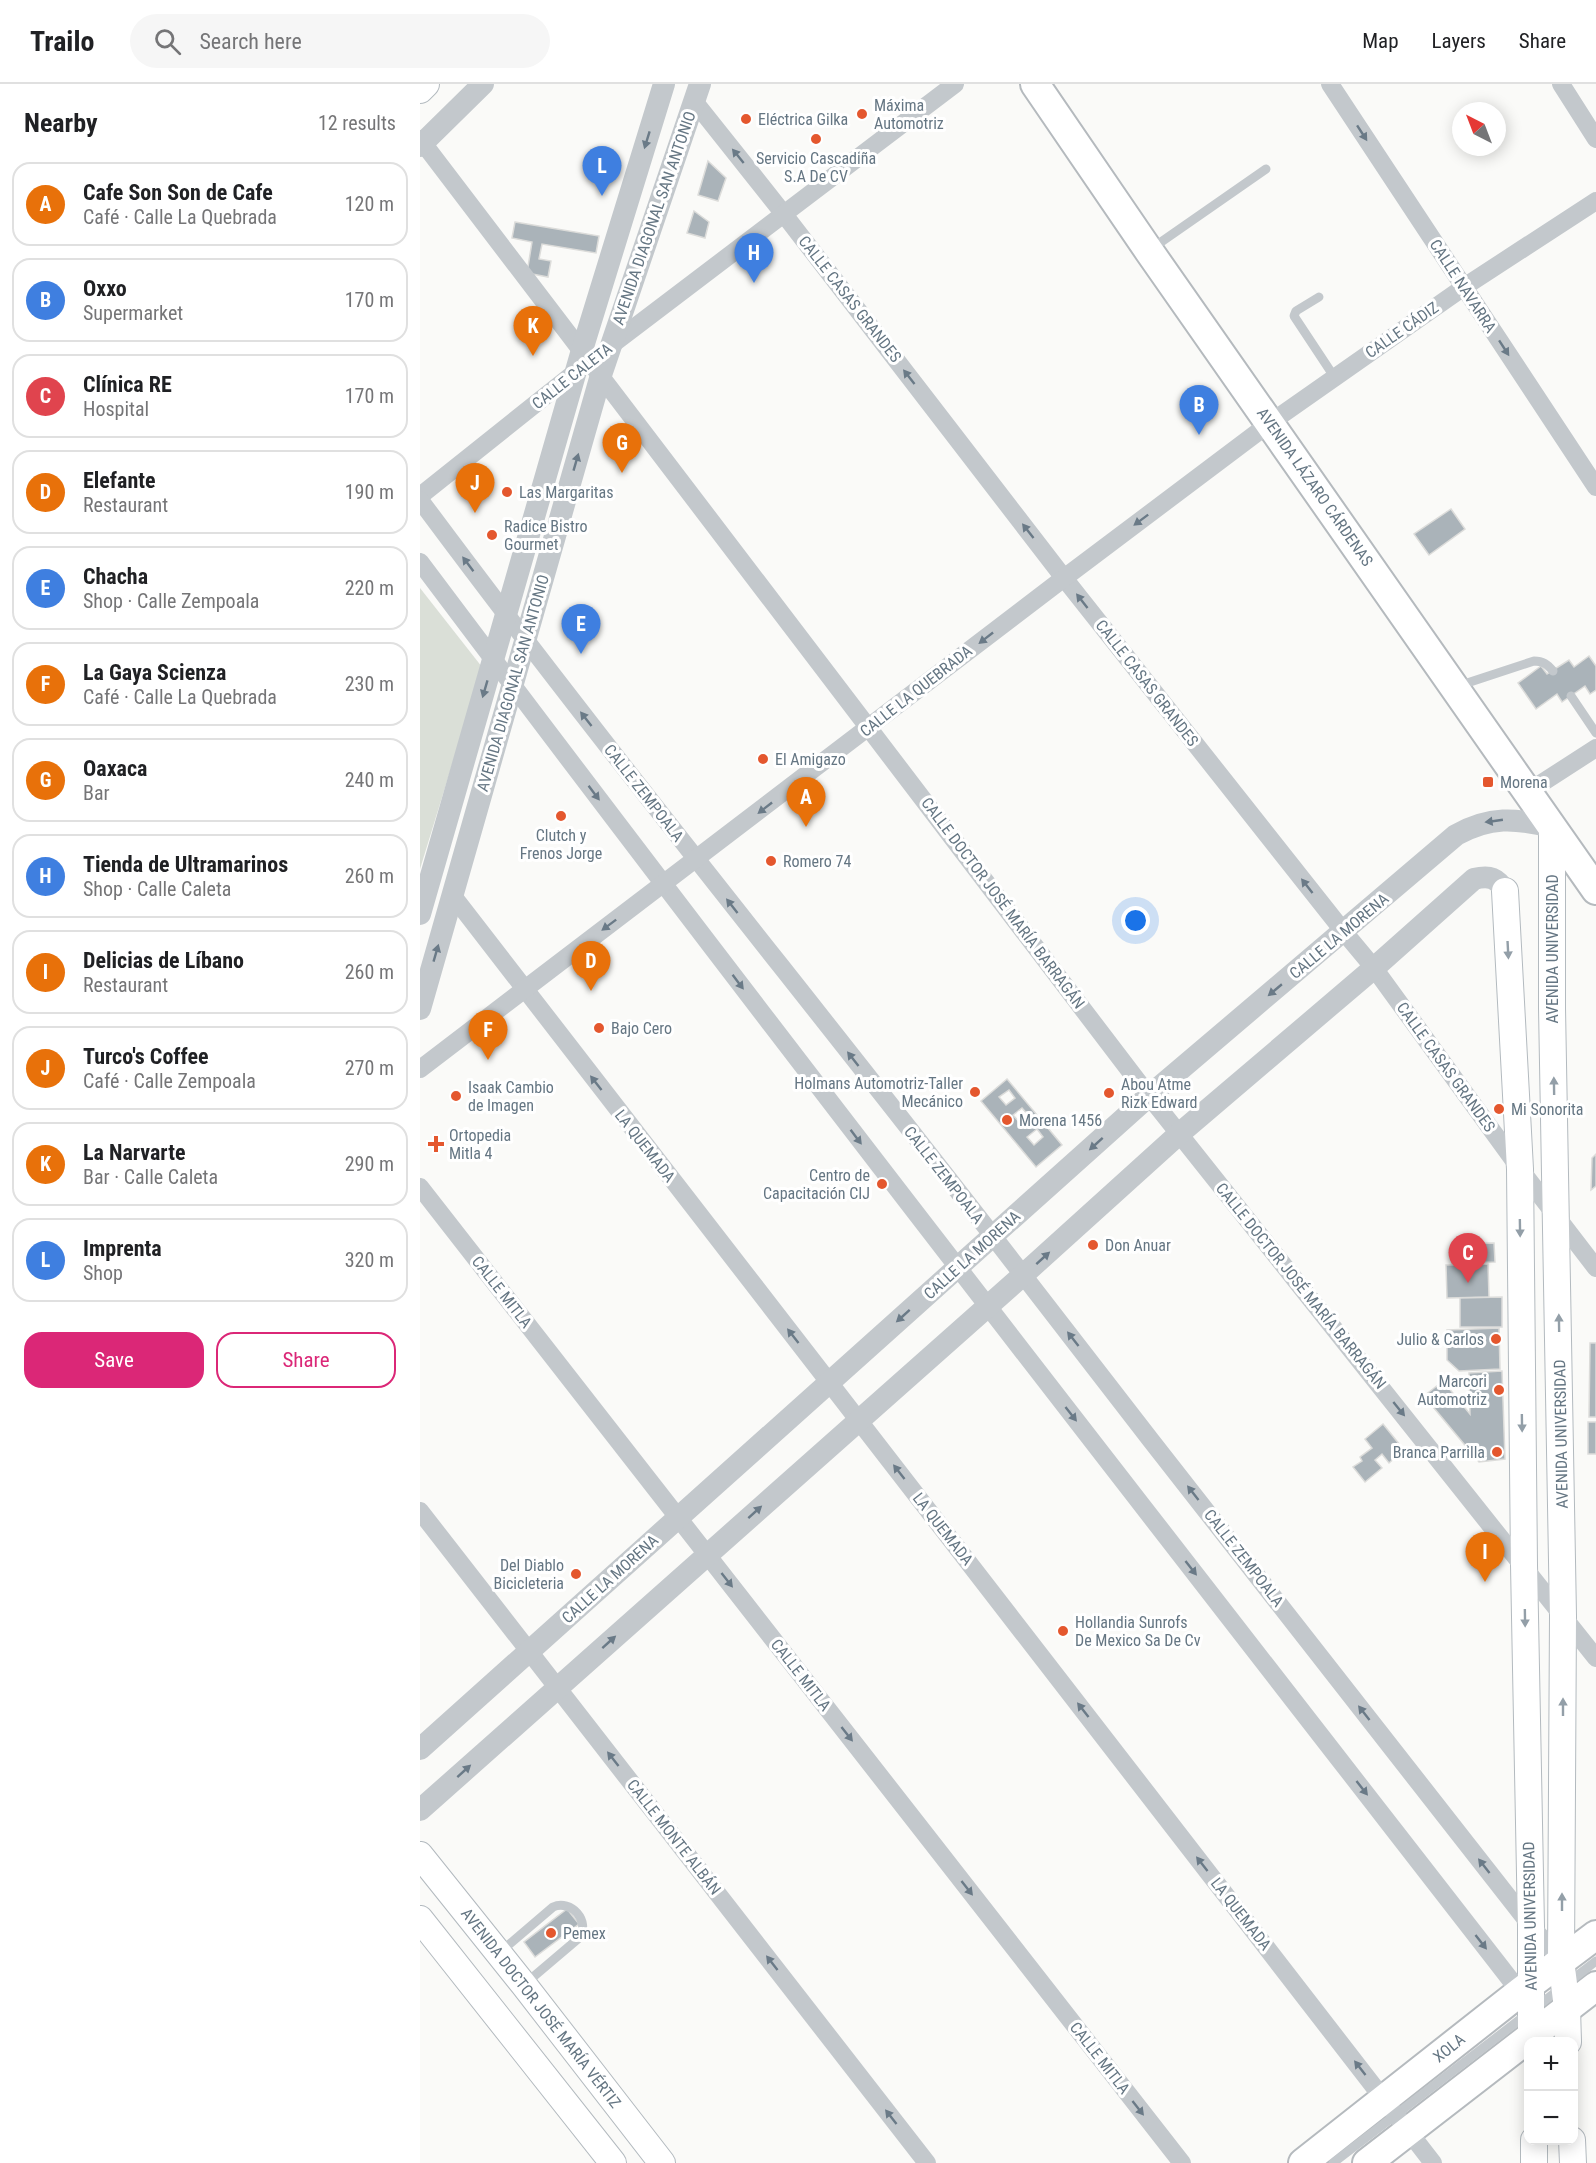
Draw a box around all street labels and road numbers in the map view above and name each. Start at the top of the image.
street label: AVENIDA DIAGONAL SAN ANTONIO [608,109,700,327]
street label: CALLE CASAS GRANDES [795,232,905,366]
street label: CALLE NAVARRA [1426,236,1500,336]
street label: CALLE CÁDIZ [1362,298,1442,362]
street label: CALLE CALETA [528,339,616,413]
street label: AVENIDA LÁZARO CÁRDENAS [1253,404,1377,570]
street label: AVENIDA DIAGONAL SAN ANTONIO [473,572,553,794]
street label: CALLE CASAS GRANDES [1092,616,1202,750]
street label: CALLE LA QUEBRADA [856,641,976,741]
street label: CALLE ZEMPOALA [600,741,688,845]
street label: CALLE DOCTOR JOSÉ MARÍA BARRAGÁN [917,794,1089,1012]
street label: AVENIDA UNIVERSIDAD [1543,874,1562,1024]
street label: CALLE LA MORENA [1286,889,1392,983]
street label: CALLE CASAS GRANDES [1393,999,1499,1135]
street label: LA QUEMADA [611,1106,679,1186]
street label: CALLE ZEMPOALA [900,1123,988,1227]
street label: CALLE DOCTOR JOSÉ MARÍA BARRAGÁN [1212,1179,1390,1393]
street label: CALLE LA MORENA [920,1207,1024,1303]
street label: CALLE MITLA [468,1252,536,1332]
street label: AVENIDA UNIVERSIDAD [1550,1359,1572,1509]
street label: LA QUEMADA [909,1489,977,1569]
street label: CALLE ZEMPOALA [1200,1506,1288,1610]
street label: CALLE LA MORENA [558,1531,662,1627]
street label: CALLE MITLA [767,1635,835,1715]
street label: CALLE MONTE ALBÁN [623,1776,725,1898]
street label: AVENIDA UNIVERSIDAD [1519,1841,1541,1991]
street label: LA QUEMADA [1207,1874,1275,1954]
street label: AVENIDA DOCTOR JOSÉ MARÍA VÉRTIZ [457,1904,625,2112]
street label: CALLE MITLA [1066,2018,1134,2098]
street label: XOLA [1429,2030,1469,2066]

